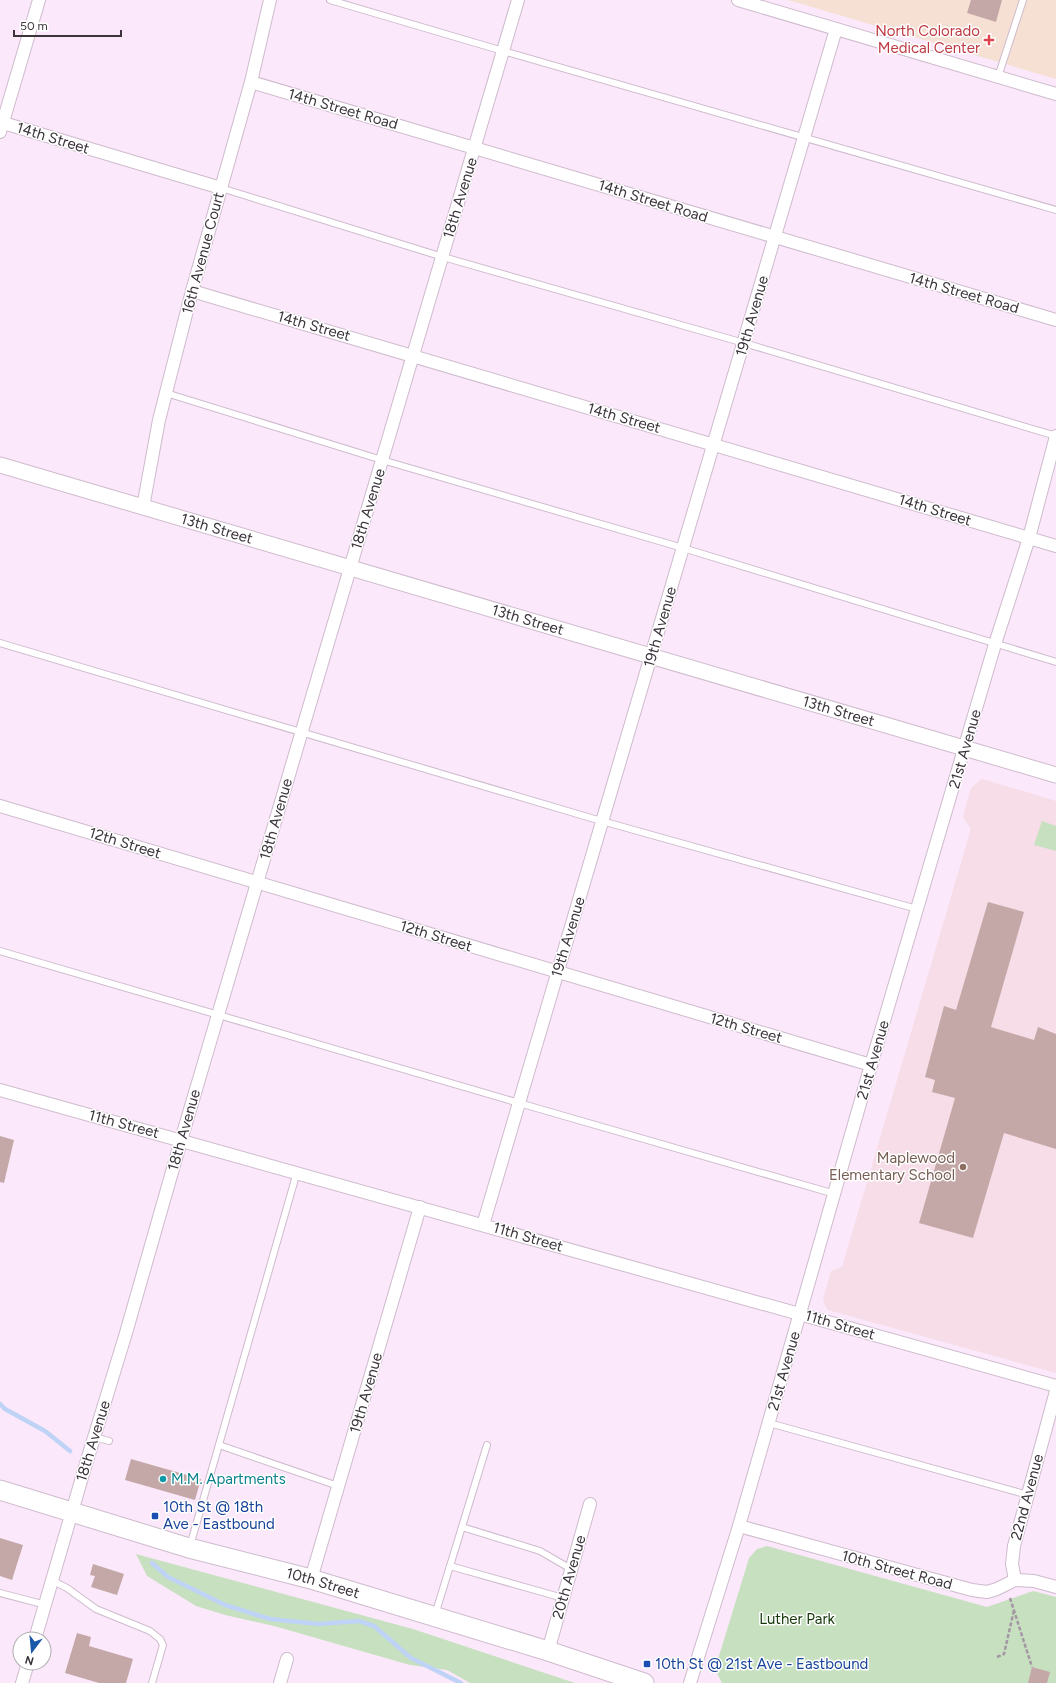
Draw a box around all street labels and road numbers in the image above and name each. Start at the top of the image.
street label: 14th Street Road [286,85,400,133]
street label: 14th Street [14,118,92,158]
street label: 18th Avenue [439,155,481,241]
street label: 14th Street Road [596,176,710,226]
street label: 16th Avenue Court [178,190,228,316]
street label: 14th Street Road [907,269,1021,317]
street label: 19th Avenue [732,274,772,358]
street label: 14th Street [275,307,353,345]
street label: 14th Street [585,399,663,437]
street label: 18th Avenue [347,466,389,552]
street label: 14th Street [896,490,974,530]
street label: 13th Street [179,510,255,548]
street label: 19th Avenue [640,585,680,669]
street label: 13th Street [490,601,566,639]
street label: 13th Street [800,692,877,730]
street label: 21st Avenue [945,707,985,791]
street label: 18th Avenue [256,776,296,862]
street label: 12th Street [87,824,163,863]
street label: 19th Avenue [547,895,589,979]
street label: 12th Street [398,917,474,956]
street label: 12th Street [708,1009,785,1047]
street label: 21st Avenue [853,1018,893,1102]
street label: 18th Avenue [164,1087,204,1173]
street label: 11th Street [87,1106,161,1142]
street label: 11th Street [491,1218,565,1256]
street label: 11th Street [803,1306,877,1344]
street label: 21st Avenue [764,1329,804,1413]
street label: 19th Avenue [346,1351,386,1435]
street label: 18th Avenue [72,1398,114,1484]
street label: 22nd Avenue [1007,1452,1047,1542]
street label: 20th Avenue [548,1533,590,1621]
street label: 10th Street Road [840,1547,954,1593]
street label: 10th Street [284,1564,362,1602]

